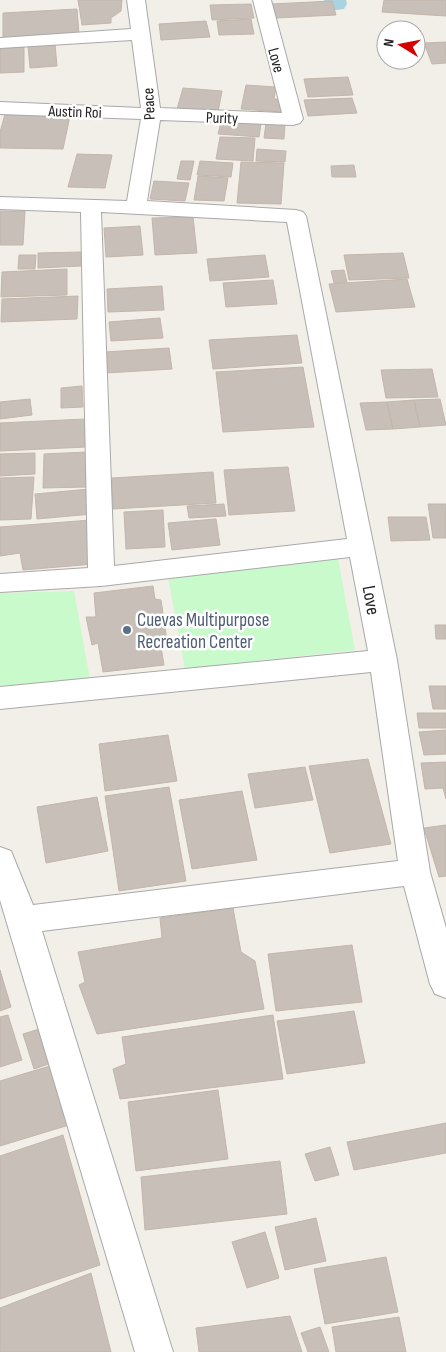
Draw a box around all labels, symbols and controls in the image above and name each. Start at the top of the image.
north arrow [376,20,426,70]
text: N [380,38,398,48]
street label: Love [263,46,288,75]
street label: Peace [139,87,160,120]
street label: Austin Roi [47,102,102,123]
street label: Purity [206,108,238,129]
street label: Love [357,584,384,617]
place label: Cuevas Multipurpose Recreation Center [137,609,269,654]
marker: Cuevas Multipurpose Recreation Center [121,624,133,636]

